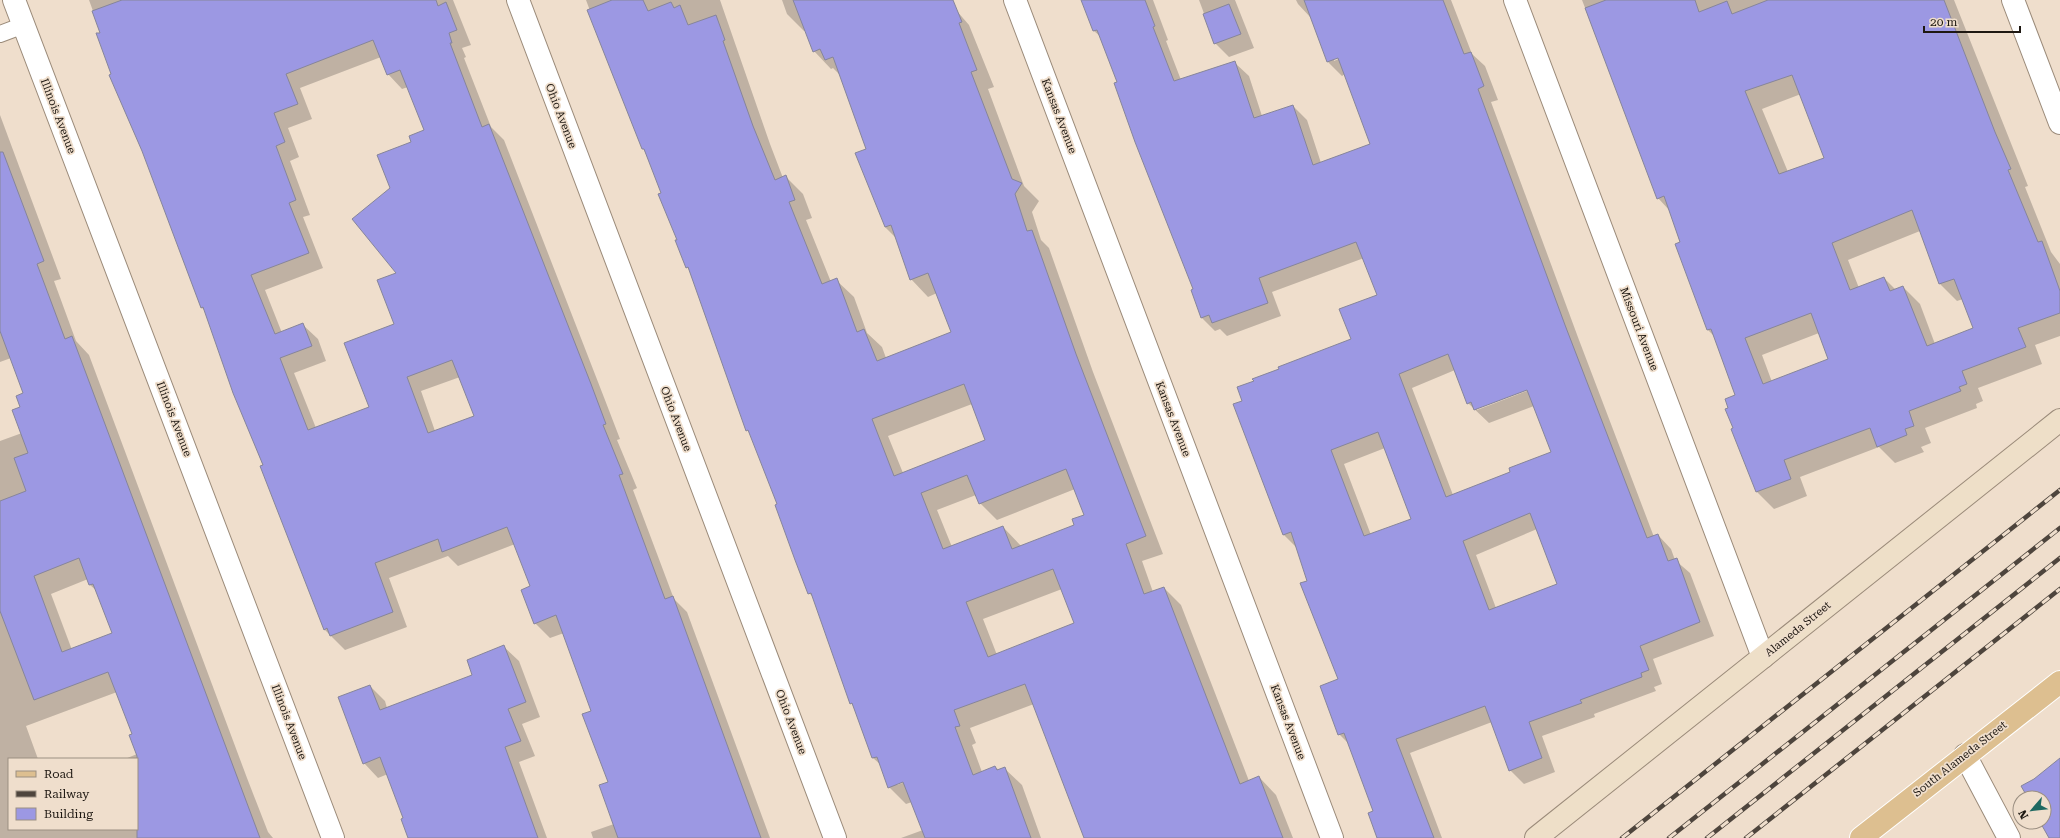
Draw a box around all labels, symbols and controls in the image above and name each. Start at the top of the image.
scale bar [1924,8,2020,34]
text: 20 m [1930,15,1957,29]
street label: Illinois Avenue [38,77,78,155]
street label: Kansas Avenue [1039,77,1079,155]
street label: Ohio Avenue [543,82,579,150]
street label: Missouri Avenue [1617,285,1661,373]
street label: Illinois Avenue [154,380,194,458]
street label: Kansas Avenue [1153,380,1193,458]
street label: Ohio Avenue [658,385,694,453]
street label: Alameda Street [1763,599,1833,659]
street label: Illinois Avenue [269,683,309,761]
street label: Kansas Avenue [1268,683,1308,761]
street label: Ohio Avenue [773,688,809,756]
street label: South Alameda Street [1911,718,2009,800]
legend [8,758,138,830]
text: Road [44,767,74,781]
text: Railway [44,787,90,801]
north arrow [2012,790,2052,830]
text: Building [44,807,93,821]
text: N [2016,807,2031,821]

